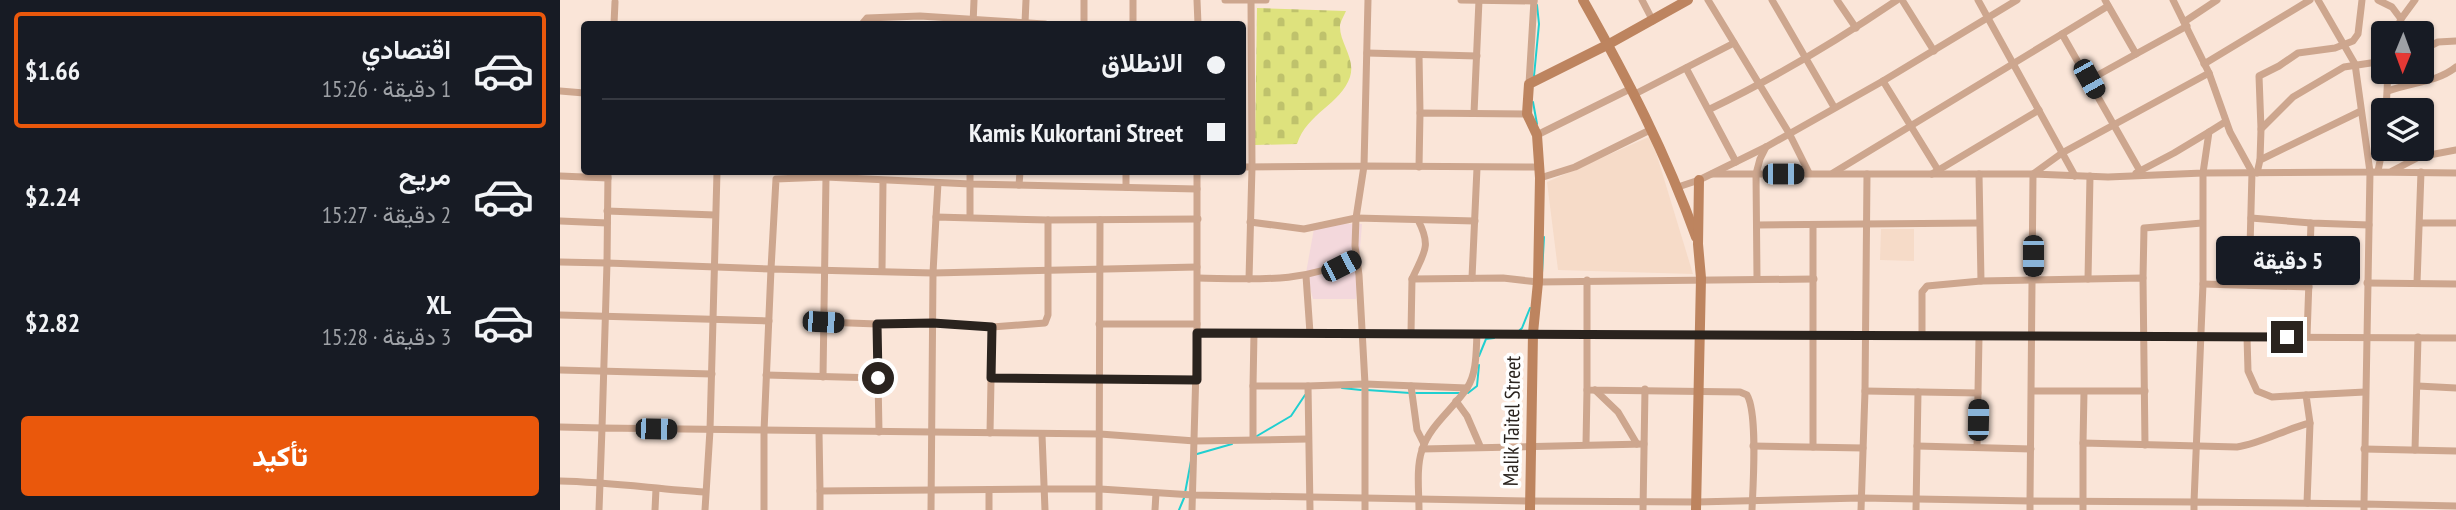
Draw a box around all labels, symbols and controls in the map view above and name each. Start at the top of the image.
north arrow [2371,21,2434,84]
map controls [2371,21,2434,161]
text: اقتصادي [362,33,451,66]
icon: car [472,39,535,102]
text: الانطلاق [1101,46,1183,79]
text: $1.66 [25,54,80,87]
car [2070,56,2109,102]
text: 1 دقيقة · 15:26 [322,74,451,103]
button: layers [2371,98,2434,161]
text: Kamis Kukortani Street [969,116,1183,149]
text: مريح [399,159,451,192]
car [1763,164,1805,185]
icon: car [472,165,535,228]
text: $2.24 [25,180,80,213]
text: 2 دقيقة · 15:27 [322,200,451,229]
car [2023,235,2044,277]
callout: 5 دقيقة [2215,236,2359,284]
text: 5 دقيقة [2253,246,2323,275]
car [1318,247,1365,285]
text: XL [426,288,451,321]
icon: car [472,291,535,354]
text: $2.82 [25,306,80,339]
car [802,310,845,334]
route end [2271,321,2303,353]
text: 3 دقيقة · 15:28 [322,322,451,351]
street label: Malik Taitel Street [1497,355,1526,486]
route start [862,362,894,394]
car [1968,399,1989,441]
button: تأكيد [21,416,539,496]
car [635,418,678,440]

